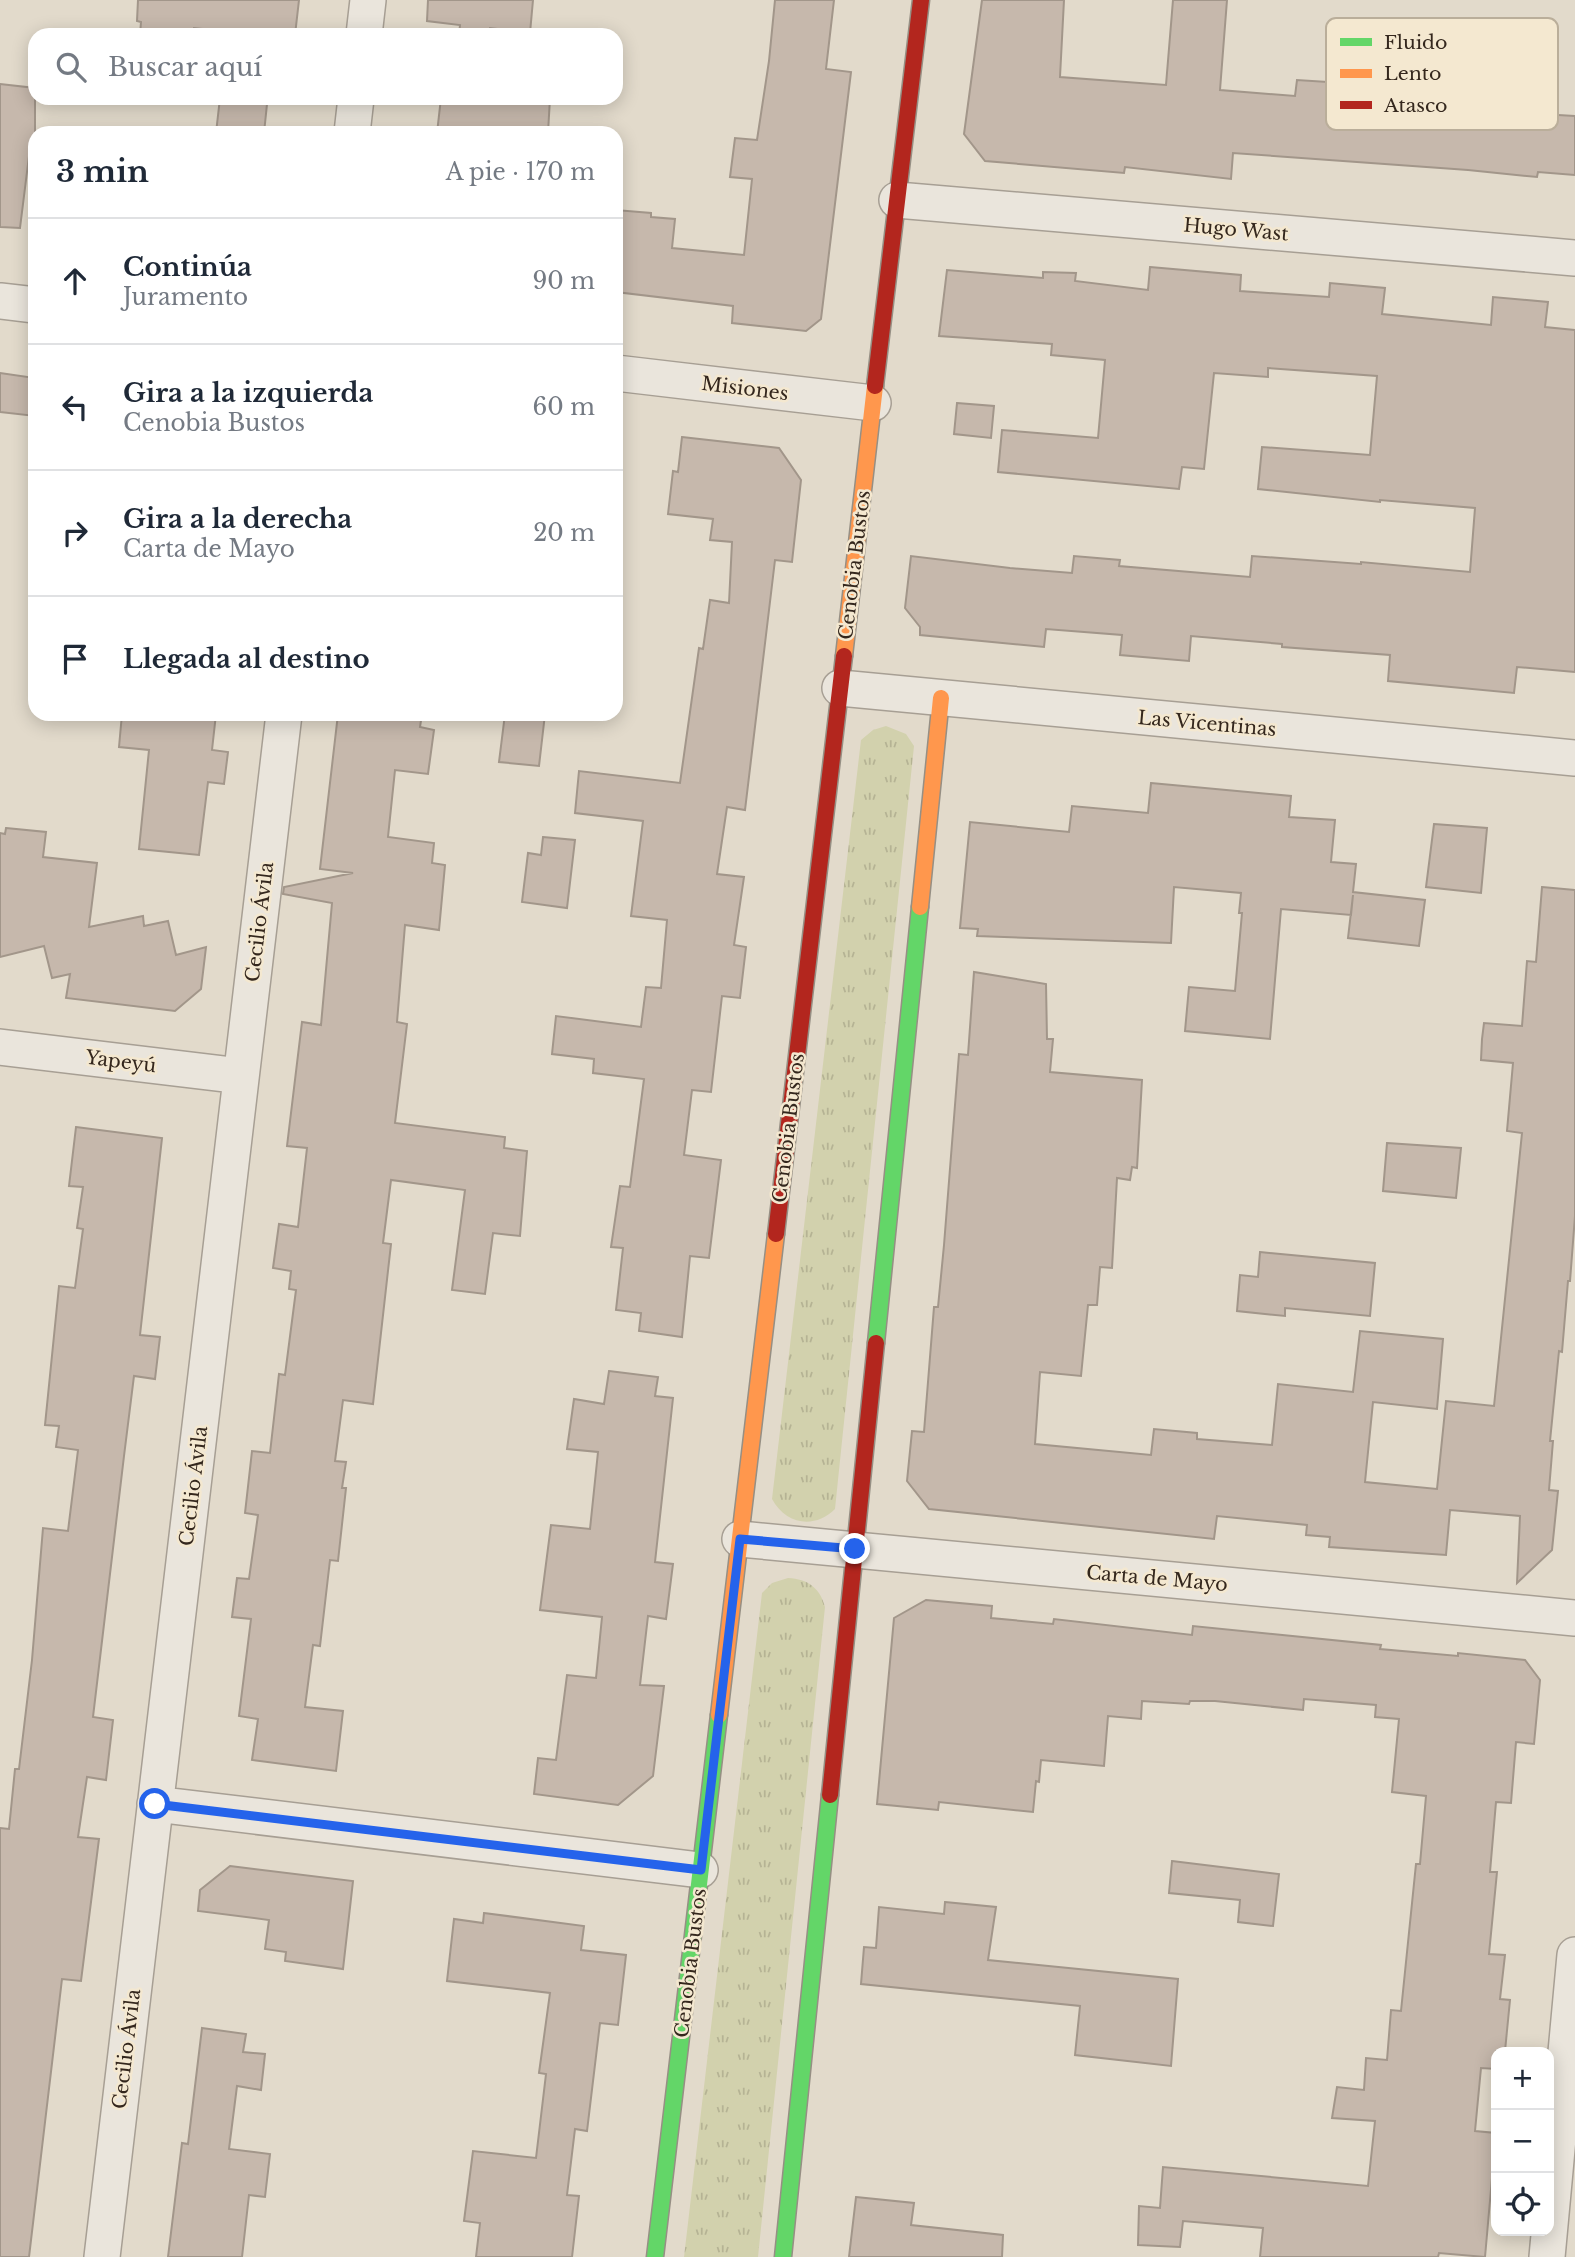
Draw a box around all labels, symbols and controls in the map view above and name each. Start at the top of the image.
legend [1326,18,1558,130]
search box [28,28,623,105]
text: Fluido [1384,31,1447,54]
icon: search [52,48,90,86]
text: Buscar aquí [108,51,262,83]
text: Lento [1384,62,1441,85]
text: Atasco [1383,94,1448,117]
text: 3 min [56,153,149,190]
text: A pie · 170 m [446,158,595,186]
street label: Hugo Wast [1182,213,1290,246]
text: Continúa [123,251,252,283]
icon: ahead [56,262,94,300]
text: 90 m [533,267,595,295]
text: Juramento [123,283,248,311]
street label: Misiones [700,372,790,405]
text: Gira a la izquierda [123,377,373,409]
icon: left [56,388,94,426]
text: 60 m [533,393,595,421]
text: Cenobia Bustos [123,409,305,437]
street label: Cenobia Bustos [834,489,875,641]
text: Gira a la derecha [123,503,352,535]
icon: right [56,514,94,552]
text: 20 m [533,519,595,547]
text: Carta de Mayo [123,535,295,563]
icon: arrive [56,640,94,678]
text: Llegada al destino [123,643,370,675]
street label: Las Vicentinas [1137,706,1277,741]
street label: Cecilio Ávila [241,860,278,983]
street label: Yapeyú [83,1046,158,1077]
street label: Cenobia Bustos [768,1052,809,1204]
street label: Cecilio Ávila [175,1424,212,1547]
route end [839,1533,870,1564]
street label: Carta de Mayo [1085,1561,1229,1596]
route start [139,1788,170,1819]
street label: Cenobia Bustos [670,1887,711,2039]
street label: Cecilio Ávila [108,1987,145,2110]
map controls [1491,2047,1554,2236]
button: + [1491,2047,1554,2110]
button: − [1491,2110,1554,2173]
button: locate [1491,2173,1554,2236]

